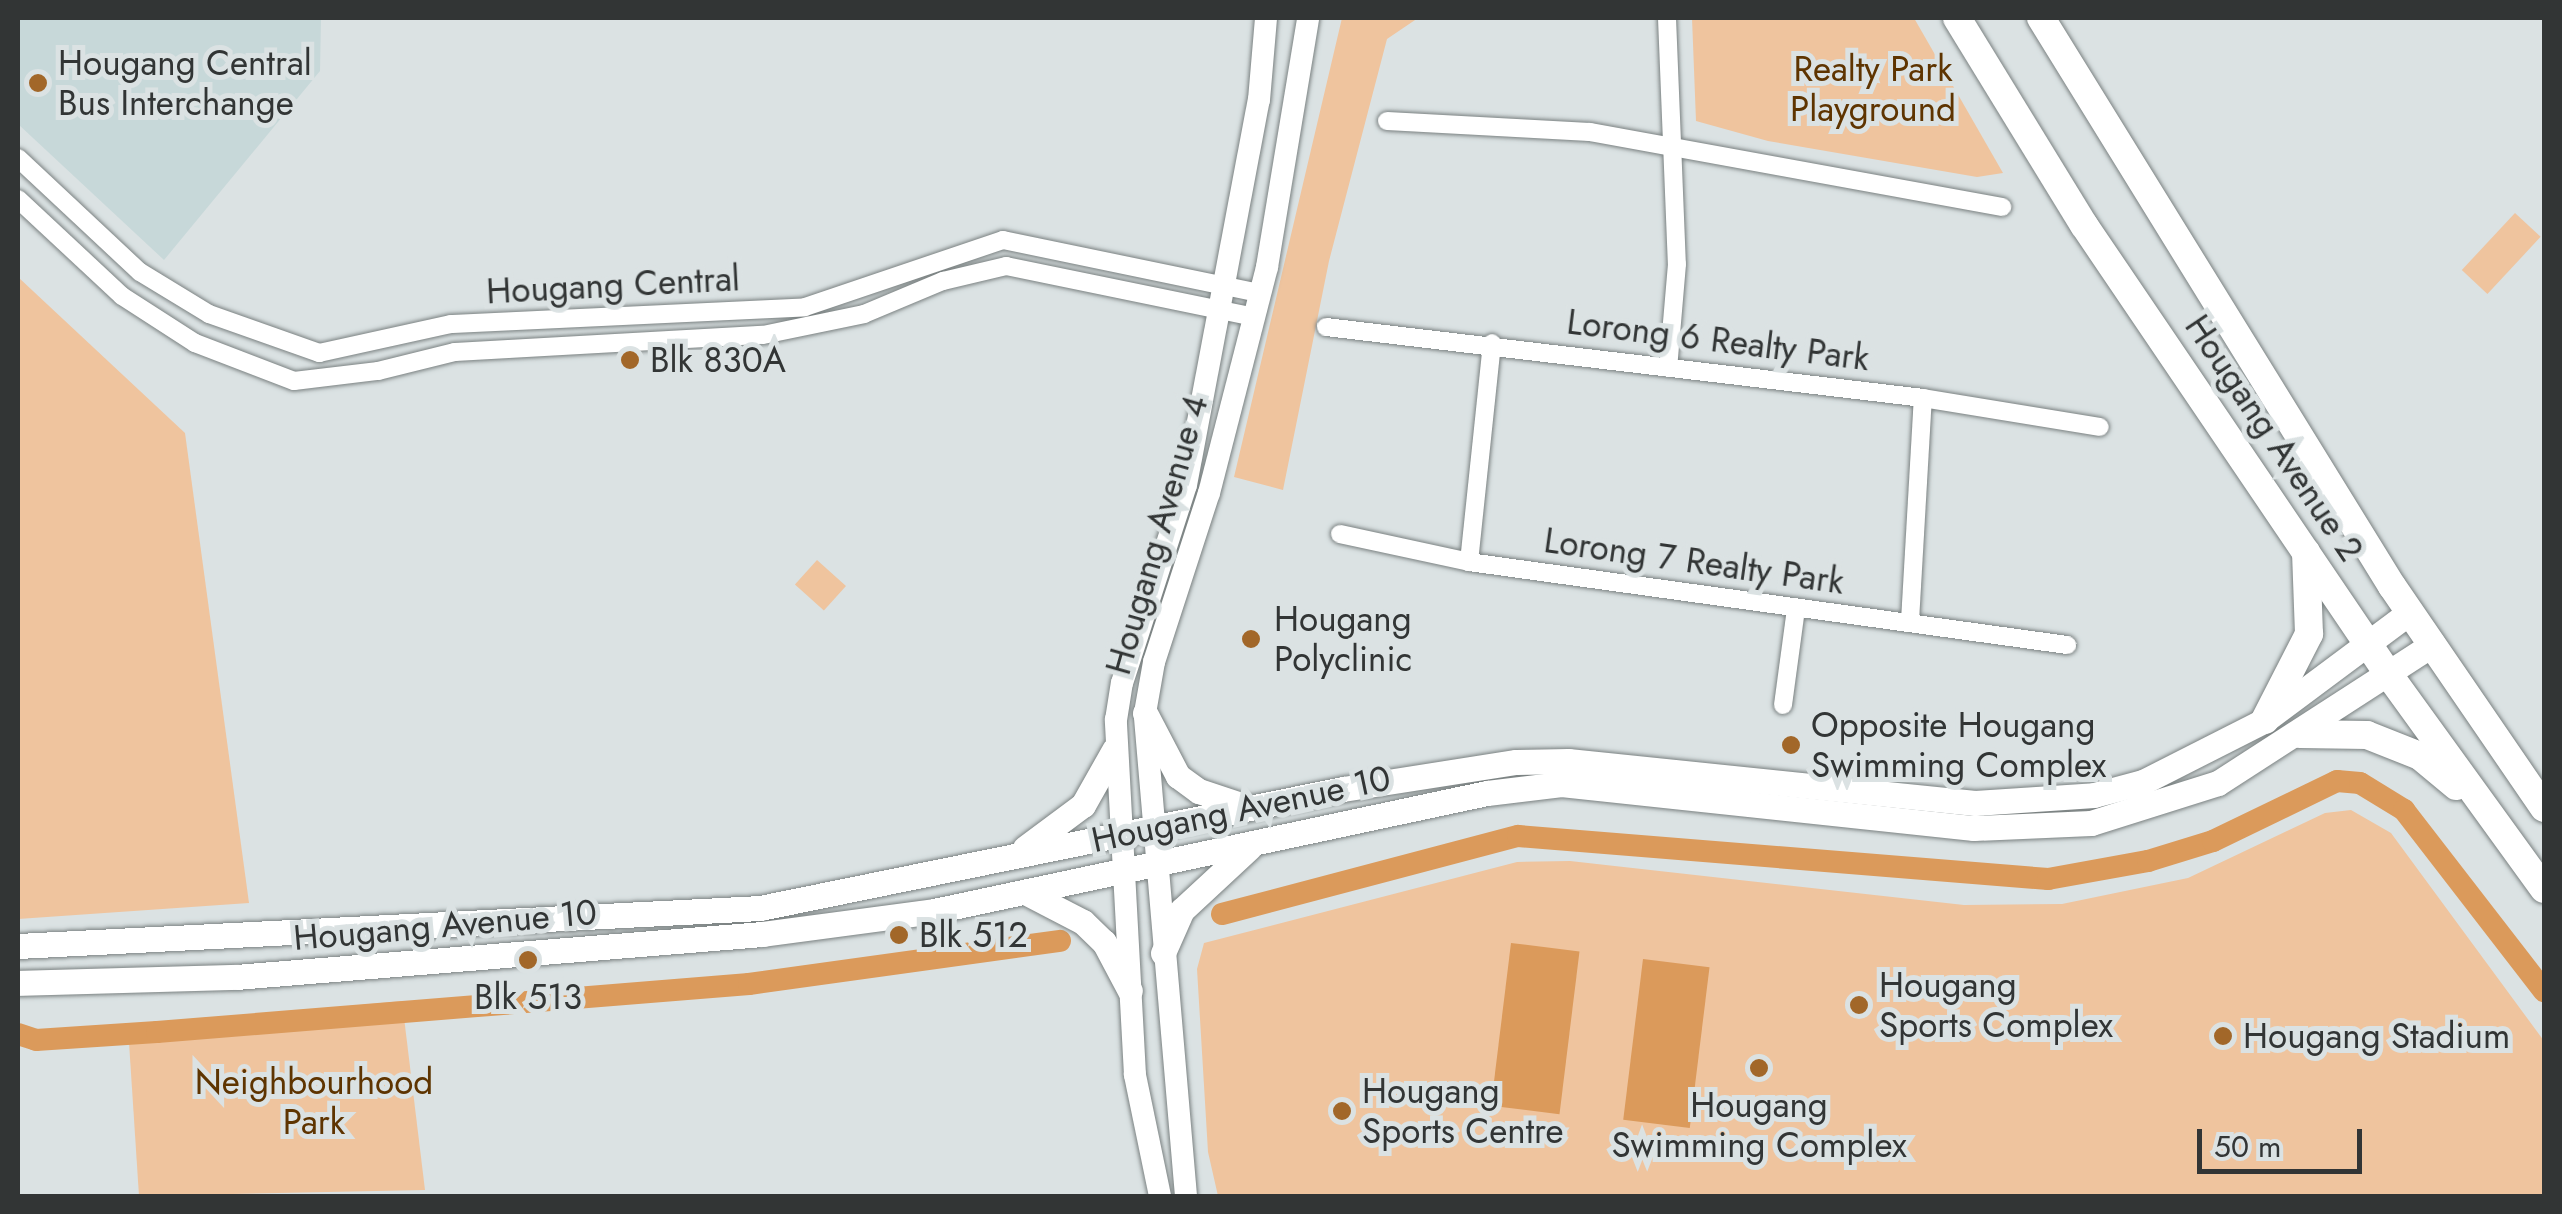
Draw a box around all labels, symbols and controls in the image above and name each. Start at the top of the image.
place label: Hougang Central Bus Interchange [58,42,312,124]
park label: Realty Park Playground [1790,48,1956,130]
marker: Hougang Central Bus Interchange [27,72,49,94]
street label: Hougang Central [485,257,741,313]
street label: Lorong 6 Realty Park [1565,301,1871,379]
street label: Hougang Avenue 2 [2176,307,2372,569]
place label: Blk 830A [650,339,786,381]
marker: Blk 830A [619,349,641,371]
street label: Hougang Avenue 4 [1097,391,1217,679]
street label: Lorong 7 Realty Park [1541,519,1847,603]
place label: Hougang Polyclinic [1274,598,1412,680]
marker: Hougang Polyclinic [1238,626,1264,652]
place label: Opposite Hougang Swimming Complex [1811,704,2106,786]
marker: Opposite Hougang Swimming Complex [1780,734,1802,756]
street label: Hougang Avenue 10 [1088,757,1394,861]
street label: Hougang Avenue 10 [292,891,598,959]
place label: Blk 512 [919,914,1028,956]
marker: Blk 512 [888,924,910,946]
marker: Blk 513 [517,949,539,971]
place label: Hougang Sports Complex [1879,964,2113,1046]
place label: Blk 513 [474,976,582,1018]
marker: Hougang Sports Complex [1848,994,1870,1016]
place label: Hougang Stadium [2243,1015,2510,1057]
marker: Hougang Stadium [2212,1025,2234,1047]
marker: Hougang Swimming Complex [1748,1057,1770,1079]
park label: Neighbourhood Park [195,1061,433,1143]
place label: Hougang Sports Centre [1362,1070,1564,1152]
place label: Hougang Swimming Complex [1611,1084,1907,1166]
marker: Hougang Sports Centre [1331,1100,1353,1122]
scale bar [2202,1109,2367,1171]
text: 50 m [2214,1125,2281,1168]

